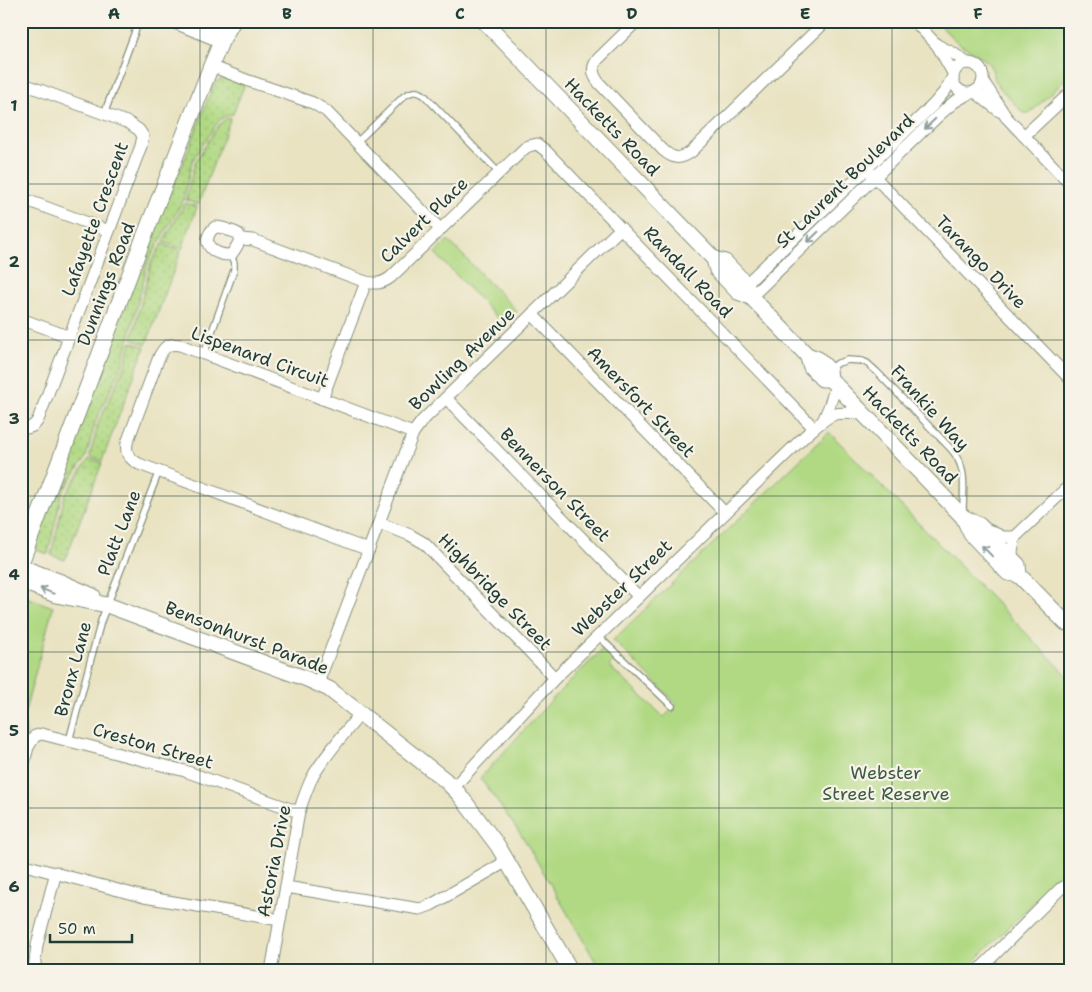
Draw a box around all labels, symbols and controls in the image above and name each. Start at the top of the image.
text: A [108,3,120,24]
text: B [282,3,292,24]
text: C [455,3,465,24]
text: D [626,3,638,24]
text: E [800,3,810,24]
text: F [973,3,983,24]
street label: Hacketts Road [559,73,665,181]
text: 1 [10,95,18,116]
street label: St Laurent Boulevard [771,109,919,253]
one-way arrow [923,118,936,130]
street label: Lafayette Crescent [56,138,134,299]
street label: Calvert Place [375,172,473,268]
street label: Tarango Drive [930,210,1032,314]
street label: Dunnings Road [71,219,141,349]
street label: Randall Road [638,221,738,323]
one-way arrow [806,231,819,243]
text: 2 [8,251,20,272]
street label: Bowling Avenue [404,302,520,416]
street label: Lispenard Circuit [188,321,332,393]
street label: Amersfort Street [582,341,700,463]
street label: Frankie Way [885,360,975,456]
street label: Hacketts Road [857,381,963,489]
text: 3 [8,408,20,429]
street label: Bennerson Street [494,423,616,547]
street label: Platt Lane [92,487,146,579]
street label: Highbridge Street [433,528,557,656]
street label: Webster Street [567,534,677,642]
one-way arrow [981,545,993,557]
text: 4 [8,564,20,585]
one-way arrow [40,586,55,596]
street label: Bensonhurst Parade [162,596,332,680]
street label: Bronx Lane [49,619,97,719]
street label: Creston Street [90,717,216,775]
text: 5 [9,720,19,741]
park label: Webster Street Reserve [822,761,950,806]
street label: Astoria Drive [251,803,297,919]
text: 6 [8,876,20,897]
scale bar [50,912,132,944]
text: 50 m [58,919,96,939]

